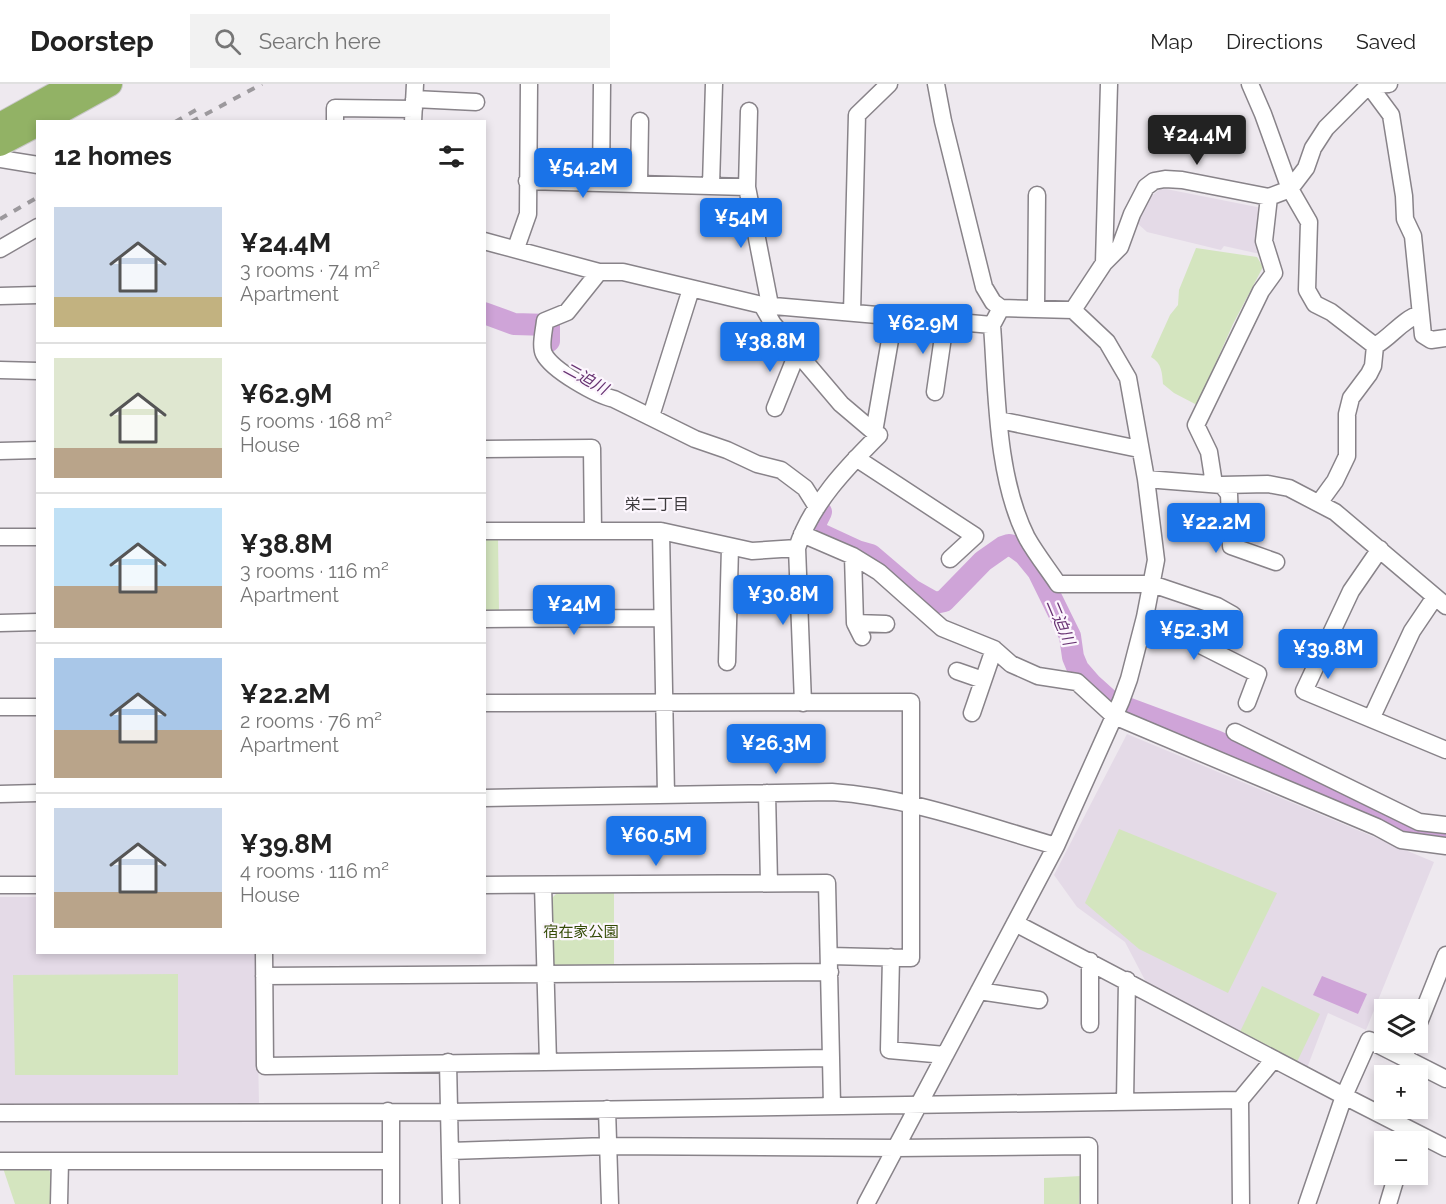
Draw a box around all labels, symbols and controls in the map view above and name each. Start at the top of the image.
search box [190,14,610,68]
text: Doorstep [30,25,154,58]
icon: search [211,25,244,58]
text: Search here [259,28,381,54]
text: Map [1150,29,1193,54]
text: Directions [1226,29,1323,54]
text: Saved [1356,29,1416,54]
pin: ¥24.4M [1148,115,1246,166]
text: ¥24.4M [1162,122,1232,146]
icon: filters [435,140,468,173]
text: 12 homes [54,141,172,171]
pin: ¥54.2M [534,148,632,199]
text: ¥54.2M [548,155,618,179]
pin: ¥54M [705,198,777,249]
text: ¥54M [714,205,768,229]
text: ¥24.4M [240,228,331,258]
icon: home [102,231,174,303]
text: 3 rooms · 74 m² [240,258,380,282]
text: Apartment [240,282,339,306]
pin: ¥62.9M [874,304,972,355]
text: ¥62.9M [887,311,959,335]
pin: ¥38.8M [721,322,819,373]
text: ¥38.8M [734,329,806,353]
water label: 二迫川 [560,358,613,399]
text: ¥62.9M [240,379,333,409]
icon: home [102,382,174,454]
text: 5 rooms · 168 m² [240,409,392,433]
text: House [240,433,300,457]
district label: 栄二丁目 [625,495,689,514]
pin: ¥22.2M [1167,503,1265,554]
text: ¥22.2M [1181,510,1251,534]
text: ¥38.8M [240,529,333,559]
icon: home [102,532,174,604]
text: 3 rooms · 116 m² [240,559,389,583]
pin: ¥30.8M [734,575,832,626]
text: ¥30.8M [747,582,819,606]
text: Apartment [240,583,339,607]
pin: ¥24M [538,585,610,636]
text: ¥24M [547,592,601,616]
water label: 二迫川 [1042,596,1079,650]
pin: ¥52.3M [1145,610,1243,661]
text: ¥52.3M [1159,617,1229,641]
pin: ¥39.8M [1279,629,1377,680]
text: ¥39.8M [1292,636,1364,660]
text: ¥22.2M [240,679,331,709]
icon: home [102,682,174,754]
text: 2 rooms · 76 m² [240,709,382,733]
pin: ¥26.3M [727,724,825,775]
text: ¥26.3M [741,731,811,755]
text: Apartment [240,733,339,757]
pin: ¥60.5M [607,816,705,867]
text: ¥60.5M [620,823,692,847]
text: ¥39.8M [240,829,332,859]
icon: home [102,832,174,904]
text: 4 rooms · 116 m² [240,859,389,883]
text: House [240,883,300,907]
park label: 宿在家公園 [543,923,619,941]
map controls [1374,999,1428,1185]
button: layers [1374,999,1428,1053]
button: + [1374,1065,1428,1119]
button: − [1374,1131,1428,1185]

